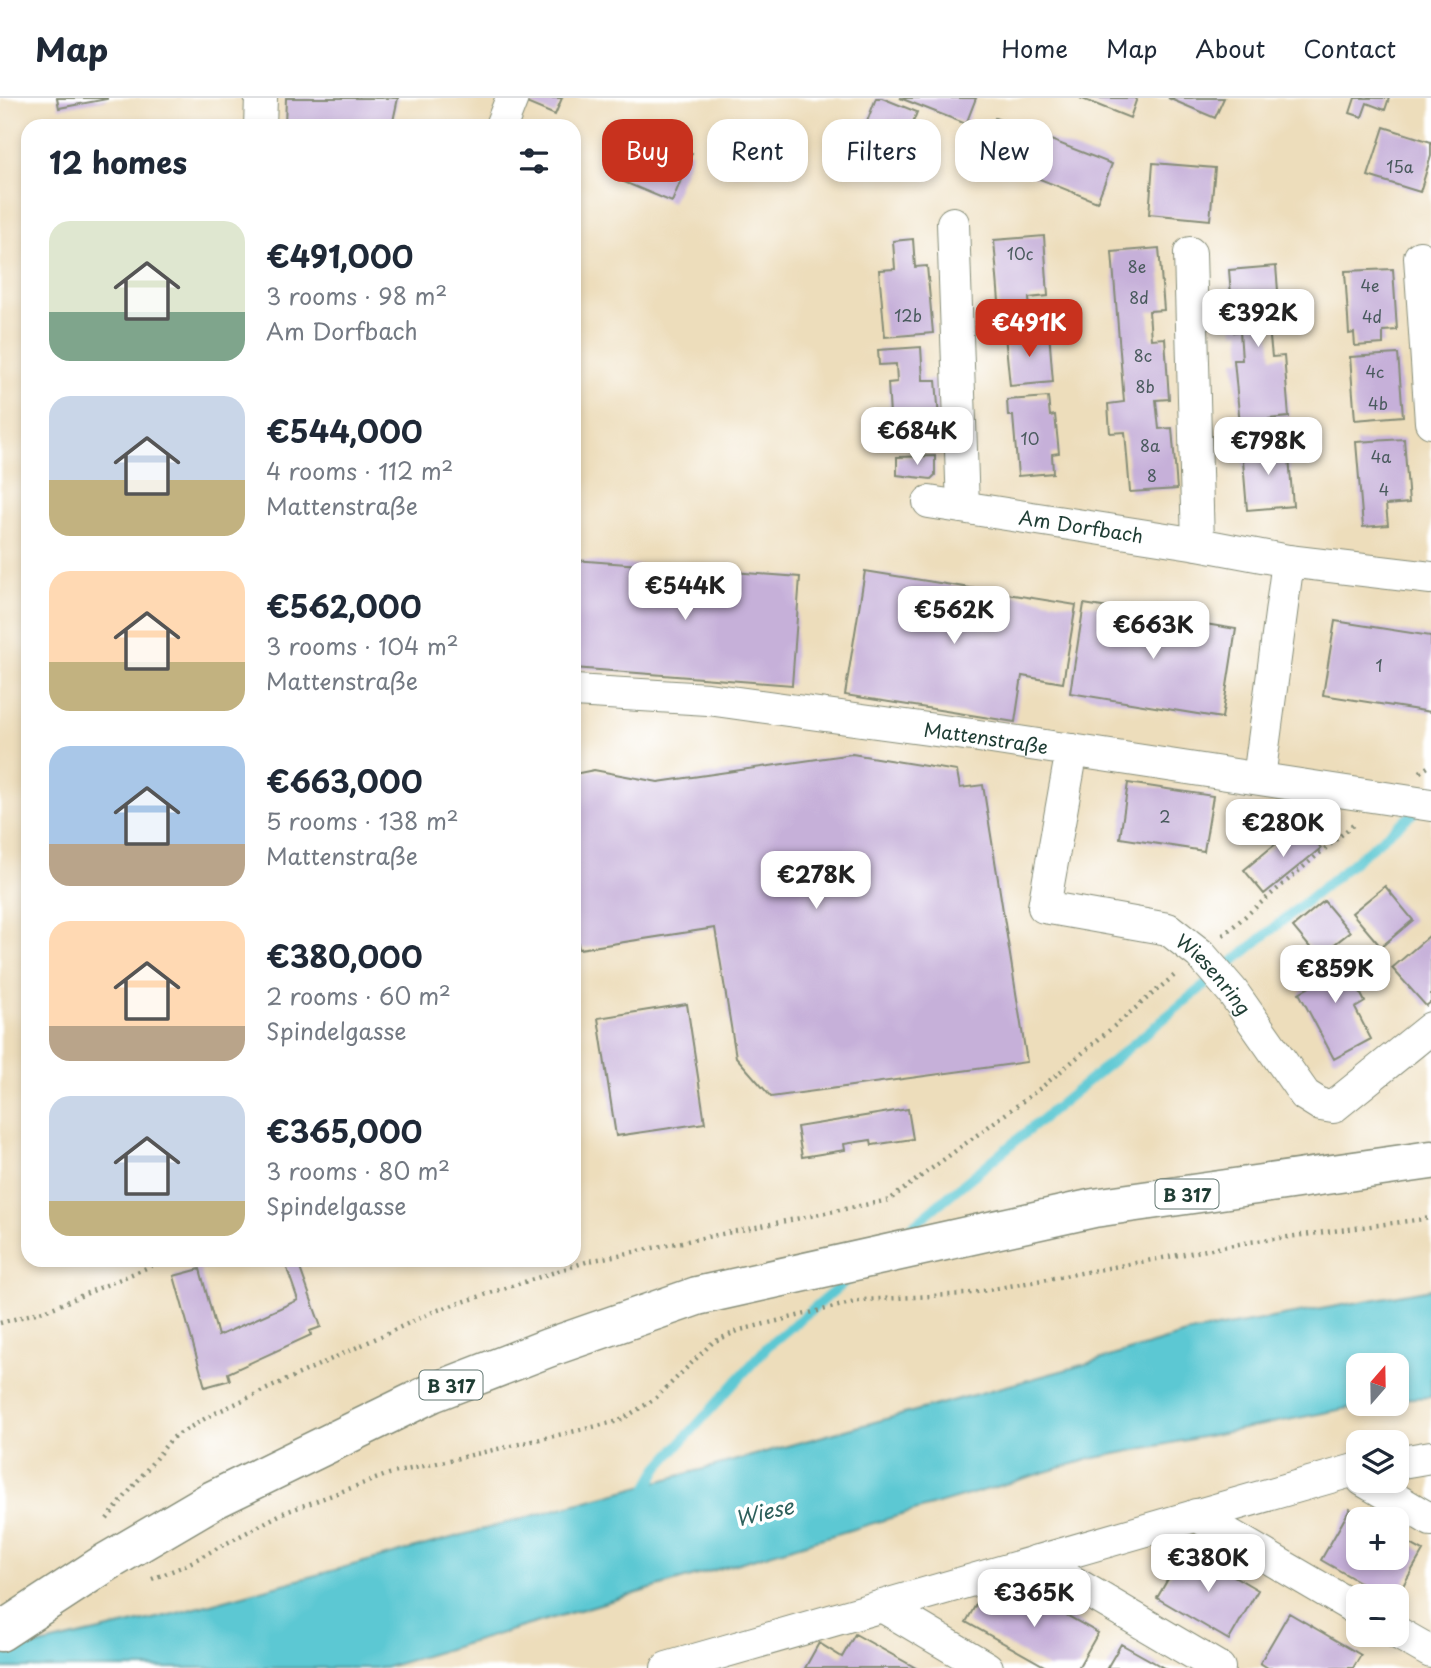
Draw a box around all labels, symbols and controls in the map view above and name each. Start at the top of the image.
text: Map [35,23,108,73]
text: Home [1001,30,1068,66]
text: Map [1106,30,1157,66]
text: About [1195,30,1265,66]
text: Contact [1303,30,1396,66]
chip: Buy [602,119,693,182]
chip: Rent [707,119,808,182]
chip: Filters [822,119,941,182]
chip: New [955,119,1053,182]
text: 12 homes [49,139,187,184]
icon: filters [515,142,553,180]
house number: 15a [1386,154,1414,178]
text: €491,000 [266,233,413,278]
house number: 10c [1007,241,1033,265]
icon: home [105,249,189,333]
house number: 8e [1128,254,1146,278]
house number: 4e [1360,273,1380,297]
text: 3 rooms · 98 m² [266,278,447,313]
house number: 8d [1129,285,1149,309]
pin: €392K [1209,289,1307,349]
text: €392K [1218,294,1298,329]
pin: €491K [980,300,1078,359]
house number: 12b [894,303,922,327]
text: €491K [991,304,1067,339]
house number: 4d [1362,304,1382,328]
text: Am Dorfbach [266,313,418,348]
house number: 8c [1134,343,1152,367]
house number: 4c [1366,359,1384,383]
house number: 8b [1135,374,1155,398]
house number: 4b [1368,391,1388,415]
text: €544,000 [266,408,423,453]
pin: €684K [868,408,966,467]
text: €684K [877,412,957,447]
pin: €798K [1219,418,1317,477]
text: €798K [1230,422,1306,457]
icon: home [105,424,189,508]
house number: 10 [1021,426,1039,450]
house number: 8a [1140,433,1160,457]
house number: 4a [1371,444,1391,468]
text: 4 rooms · 112 m² [266,453,453,488]
house number: 8 [1147,463,1157,487]
house number: 4 [1379,477,1389,501]
text: Mattenstraße [266,488,418,523]
street label: Am Dorfbach [1017,502,1145,549]
pin: €544K [636,562,734,622]
text: €544K [645,567,725,602]
text: €562,000 [266,583,422,628]
pin: €562K [905,587,1003,646]
text: €562K [914,591,994,626]
icon: home [105,599,189,683]
pin: €663K [1104,602,1202,661]
text: €663K [1112,606,1194,641]
text: 3 rooms · 104 m² [266,628,459,663]
house number: 1 [1375,653,1383,677]
text: Mattenstraße [266,663,418,698]
street label: Mattenstraße [922,715,1050,760]
text: €663,000 [266,758,422,803]
icon: home [105,774,189,858]
pin: €280K [1234,800,1332,859]
text: 5 rooms · 138 m² [266,803,459,838]
house number: 2 [1159,804,1171,828]
text: €280K [1242,804,1324,839]
text: Mattenstraße [266,838,418,873]
pin: €278K [767,852,865,911]
text: €278K [777,856,855,891]
street label: Wiesenring [1170,926,1258,1020]
text: €380,000 [266,933,423,978]
pin: €859K [1286,946,1384,1005]
icon: home [105,949,189,1033]
text: €859K [1296,950,1374,985]
text: 2 rooms · 60 m² [266,978,451,1013]
text: Spindelgasse [266,1013,407,1048]
text: €365,000 [266,1108,422,1153]
icon: home [105,1124,189,1208]
text: 3 rooms · 80 m² [266,1153,450,1188]
road number: B 317 [1156,1180,1218,1209]
text: Spindelgasse [266,1188,407,1223]
north arrow [1346,1353,1409,1416]
map controls [1346,1353,1409,1647]
road number: B 317 [420,1370,482,1400]
button: layers [1346,1430,1409,1493]
water label: Wiese [731,1488,798,1533]
button: + [1346,1507,1409,1570]
pin: €380K [1159,1534,1257,1594]
text: €380K [1167,1539,1249,1574]
pin: €365K [985,1570,1083,1629]
text: €365K [994,1574,1074,1609]
button: − [1346,1584,1409,1647]

